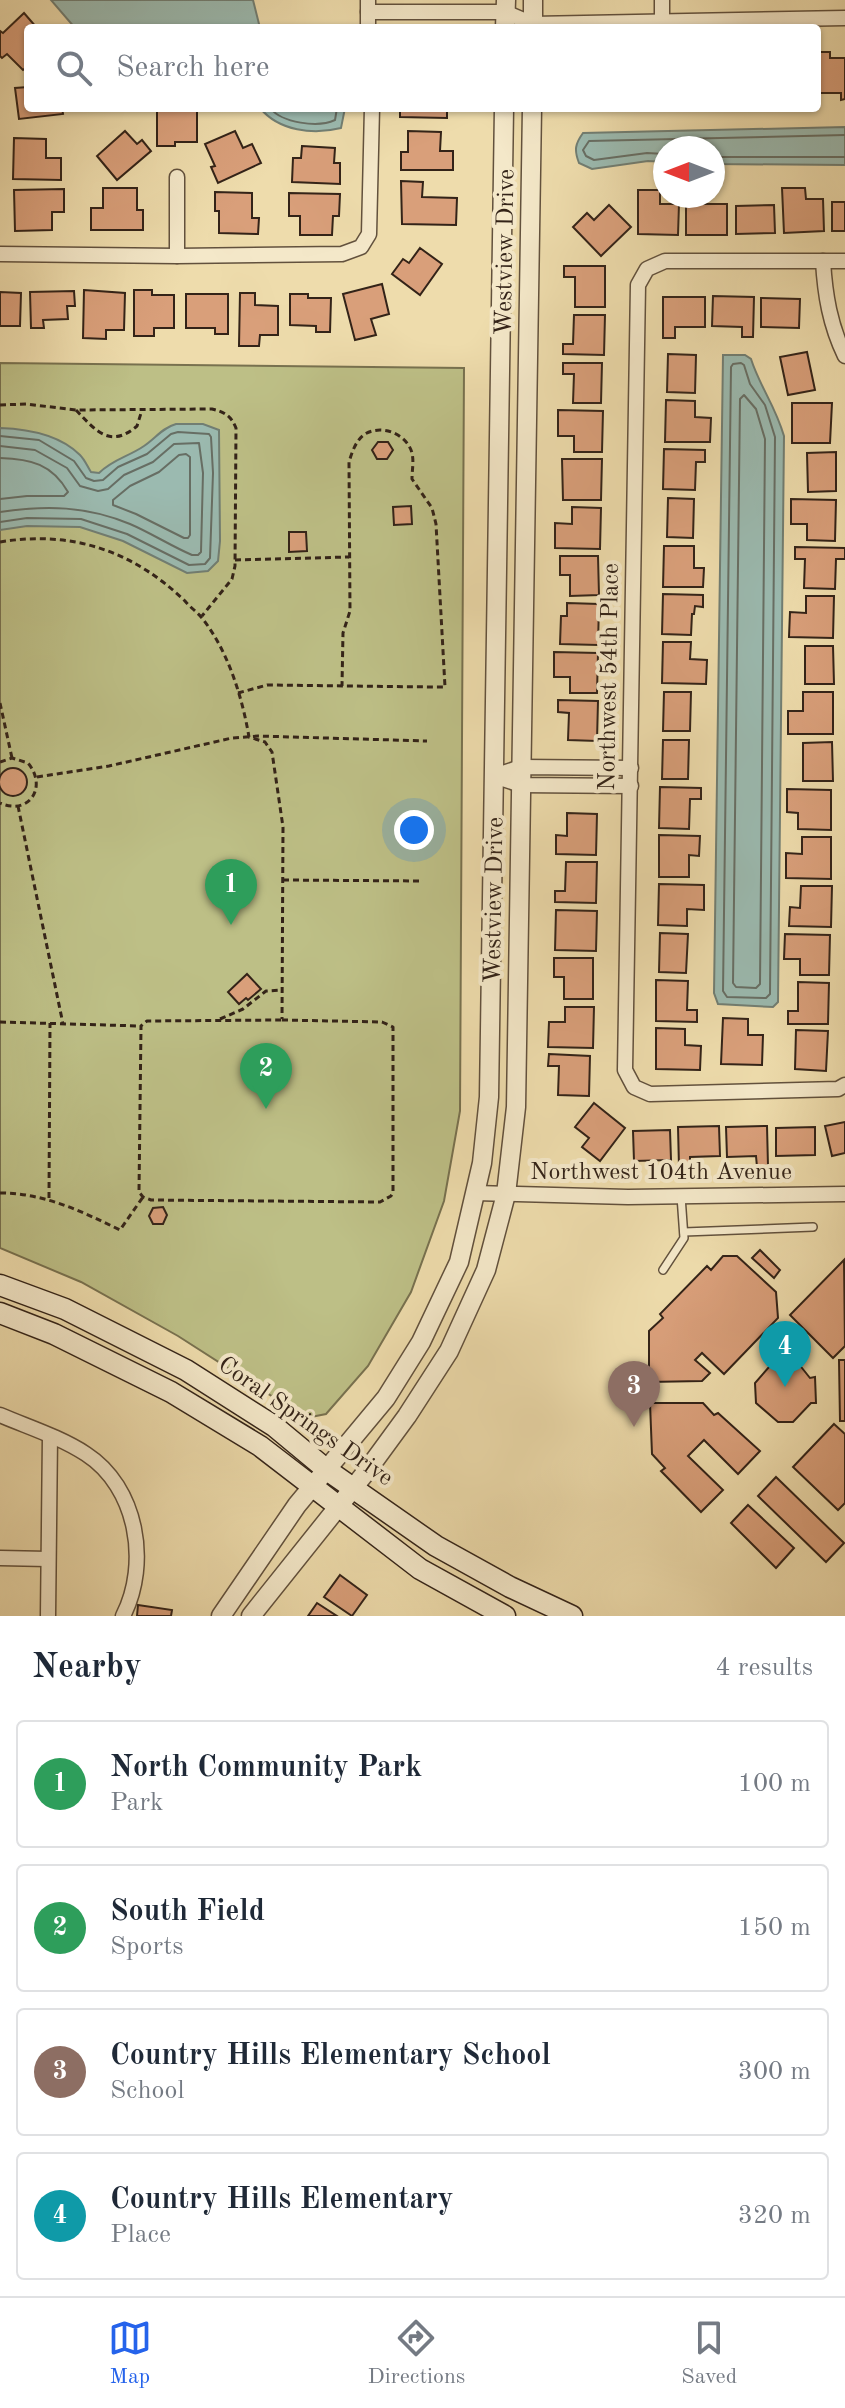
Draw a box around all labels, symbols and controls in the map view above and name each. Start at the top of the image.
search box [24,24,821,112]
icon: search [52,46,96,90]
text: Search here [116,53,270,83]
north arrow [653,136,725,208]
street label: Westview Drive [493,169,519,335]
street label: Northwest 54th Place [596,563,624,791]
your location [394,810,434,850]
street label: Westview Drive [482,817,508,983]
pin: 1 [205,859,257,925]
pin: 2 [240,1043,292,1109]
street label: Northwest 104th Avenue [530,1161,792,1185]
pin: 4 [759,1321,811,1387]
street label: Coral Springs Drive [213,1353,397,1491]
pin: 3 [608,1361,660,1427]
text: Nearby [32,1651,142,1685]
text: 4 results [715,1655,813,1681]
text: North Community Park [110,1753,422,1783]
text: 1 [52,1771,68,1797]
text: 100 m [738,1771,811,1797]
text: Park [110,1790,164,1816]
text: South Field [110,1897,265,1927]
text: 2 [52,1915,68,1941]
text: 150 m [738,1915,811,1941]
text: Sports [110,1934,184,1960]
text: Country Hills Elementary School [110,2041,551,2071]
text: 3 [52,2059,68,2085]
text: 300 m [738,2059,811,2085]
text: School [110,2078,184,2104]
text: Country Hills Elementary [110,2185,453,2215]
text: 4 [52,2203,68,2229]
text: 320 m [738,2203,811,2229]
text: Place [110,2222,171,2248]
tab: Map [108,2316,152,2391]
tab: Directions [368,2316,465,2391]
tab: Saved [681,2316,737,2391]

